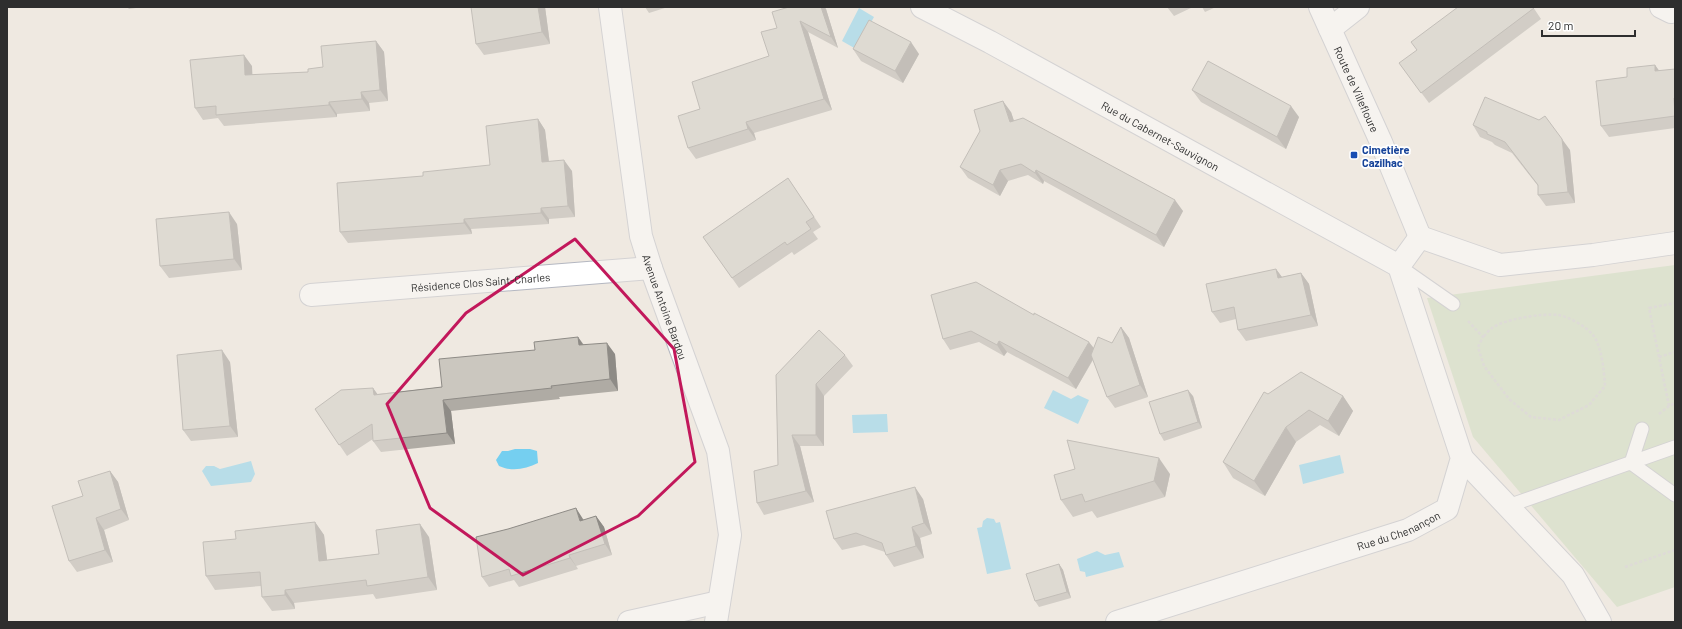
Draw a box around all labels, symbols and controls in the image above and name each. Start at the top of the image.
scale bar [1542,12,1635,38]
text: 20 m [1548,18,1574,32]
street label: Route de Villefloure [1332,44,1382,134]
street label: Rue du Cabernet-Sauvignon [1099,98,1222,173]
place label: Cimetière Cazilhac [1362,143,1410,169]
marker: Cimetière Cazilhac [1349,150,1359,160]
street label: Avenue Antoine Bardou [641,253,690,361]
street label: Résidence Clos Saint-Charles [410,270,551,294]
street label: Rue du Chenançon [1355,508,1442,552]

